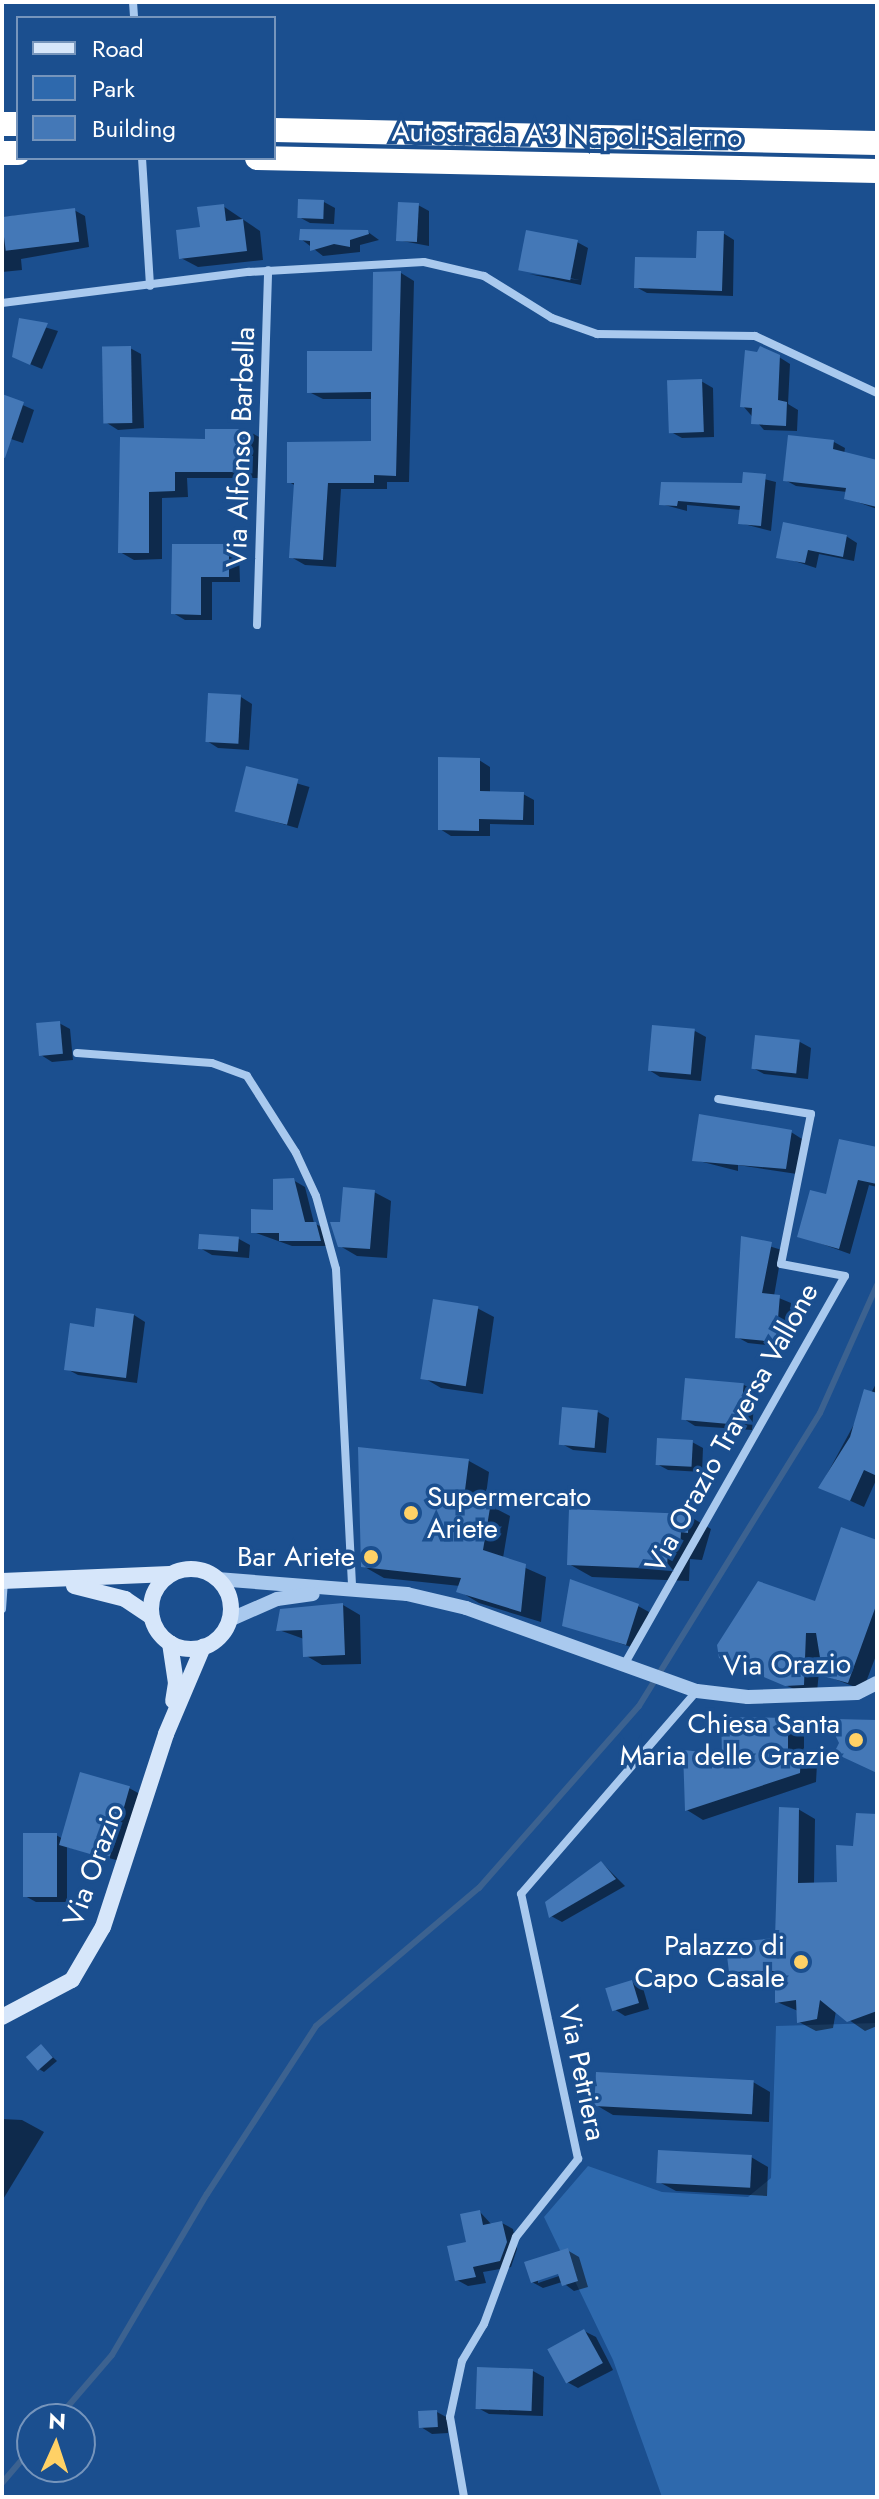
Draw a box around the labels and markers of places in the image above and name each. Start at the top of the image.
place label: Supermercato Ariete [427,1480,591,1546]
marker: Supermercato Ariete [402,1504,420,1522]
place label: Bar Ariete [237,1540,355,1574]
marker: Bar Ariete [362,1548,380,1566]
place label: Chiesa Santa Maria delle Grazie [620,1707,840,1773]
marker: Chiesa Santa Maria delle Grazie [847,1731,865,1749]
place label: Palazzo di Capo Casale [634,1929,785,1995]
marker: Palazzo di Capo Casale [792,1953,810,1971]

